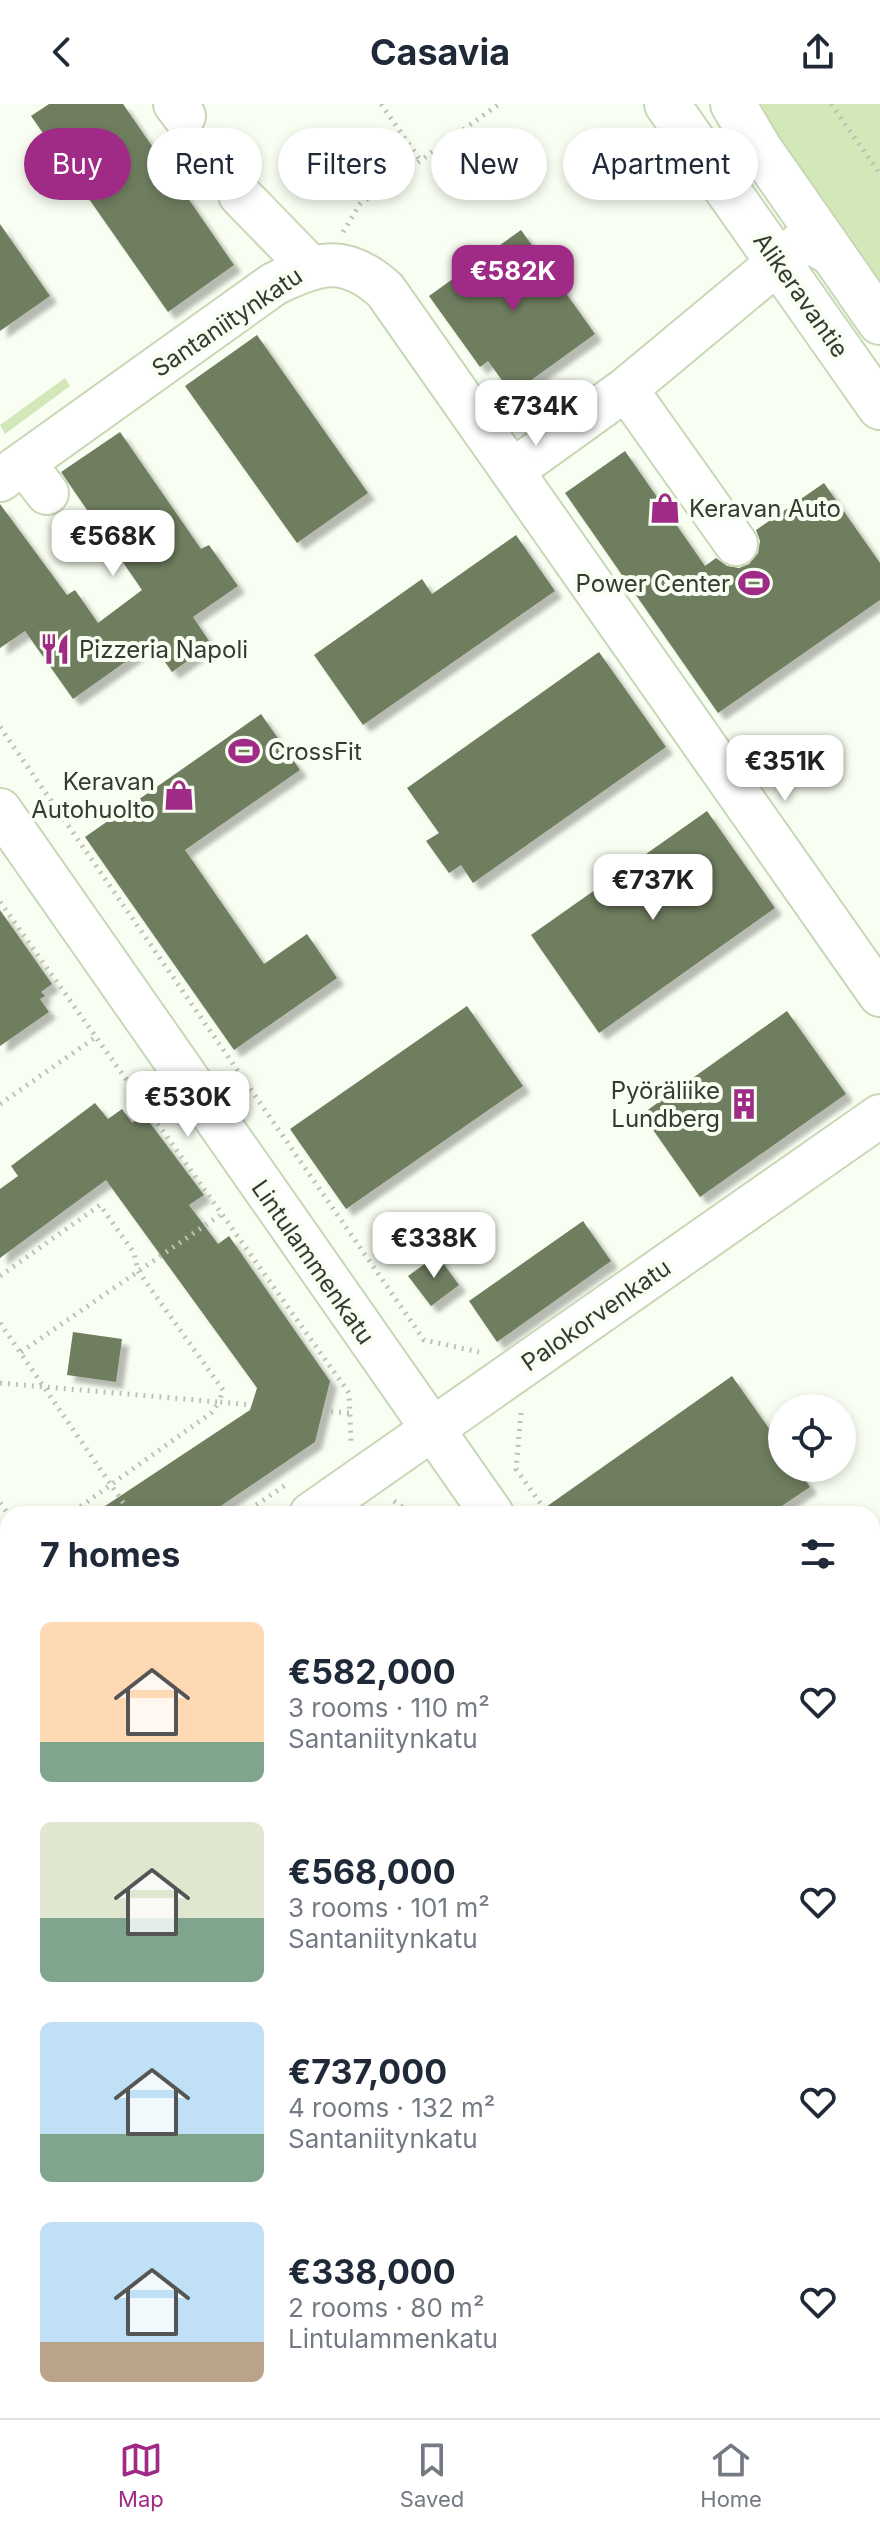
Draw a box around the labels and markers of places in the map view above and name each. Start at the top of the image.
pin: €582K [457,245,569,313]
pin: €734K [480,380,592,448]
shop icon: Keravan Auto [648,491,682,525]
place label: Keravan Auto [689,494,841,523]
pin: €568K [57,510,169,578]
sports icon: Power Center [737,566,771,600]
place label: Power Center [576,569,730,598]
restaurant icon: Pizzeria Napoli [38,632,72,666]
place label: Pizzeria Napoli [79,635,248,664]
sports icon: CrossFit [227,734,261,768]
pin: €351K [729,735,841,803]
place label: CrossFit [268,737,362,766]
place label: Keravan Autohuolto [31,767,155,824]
shop icon: Keravan Autohuolto [162,778,196,812]
pin: €737K [597,854,709,922]
pin: €530K [132,1071,244,1139]
place label: Pyöräliike Lundberg [611,1076,720,1133]
building icon: Pyöräliike Lundberg [727,1087,761,1121]
pin: €338K [378,1212,490,1280]

